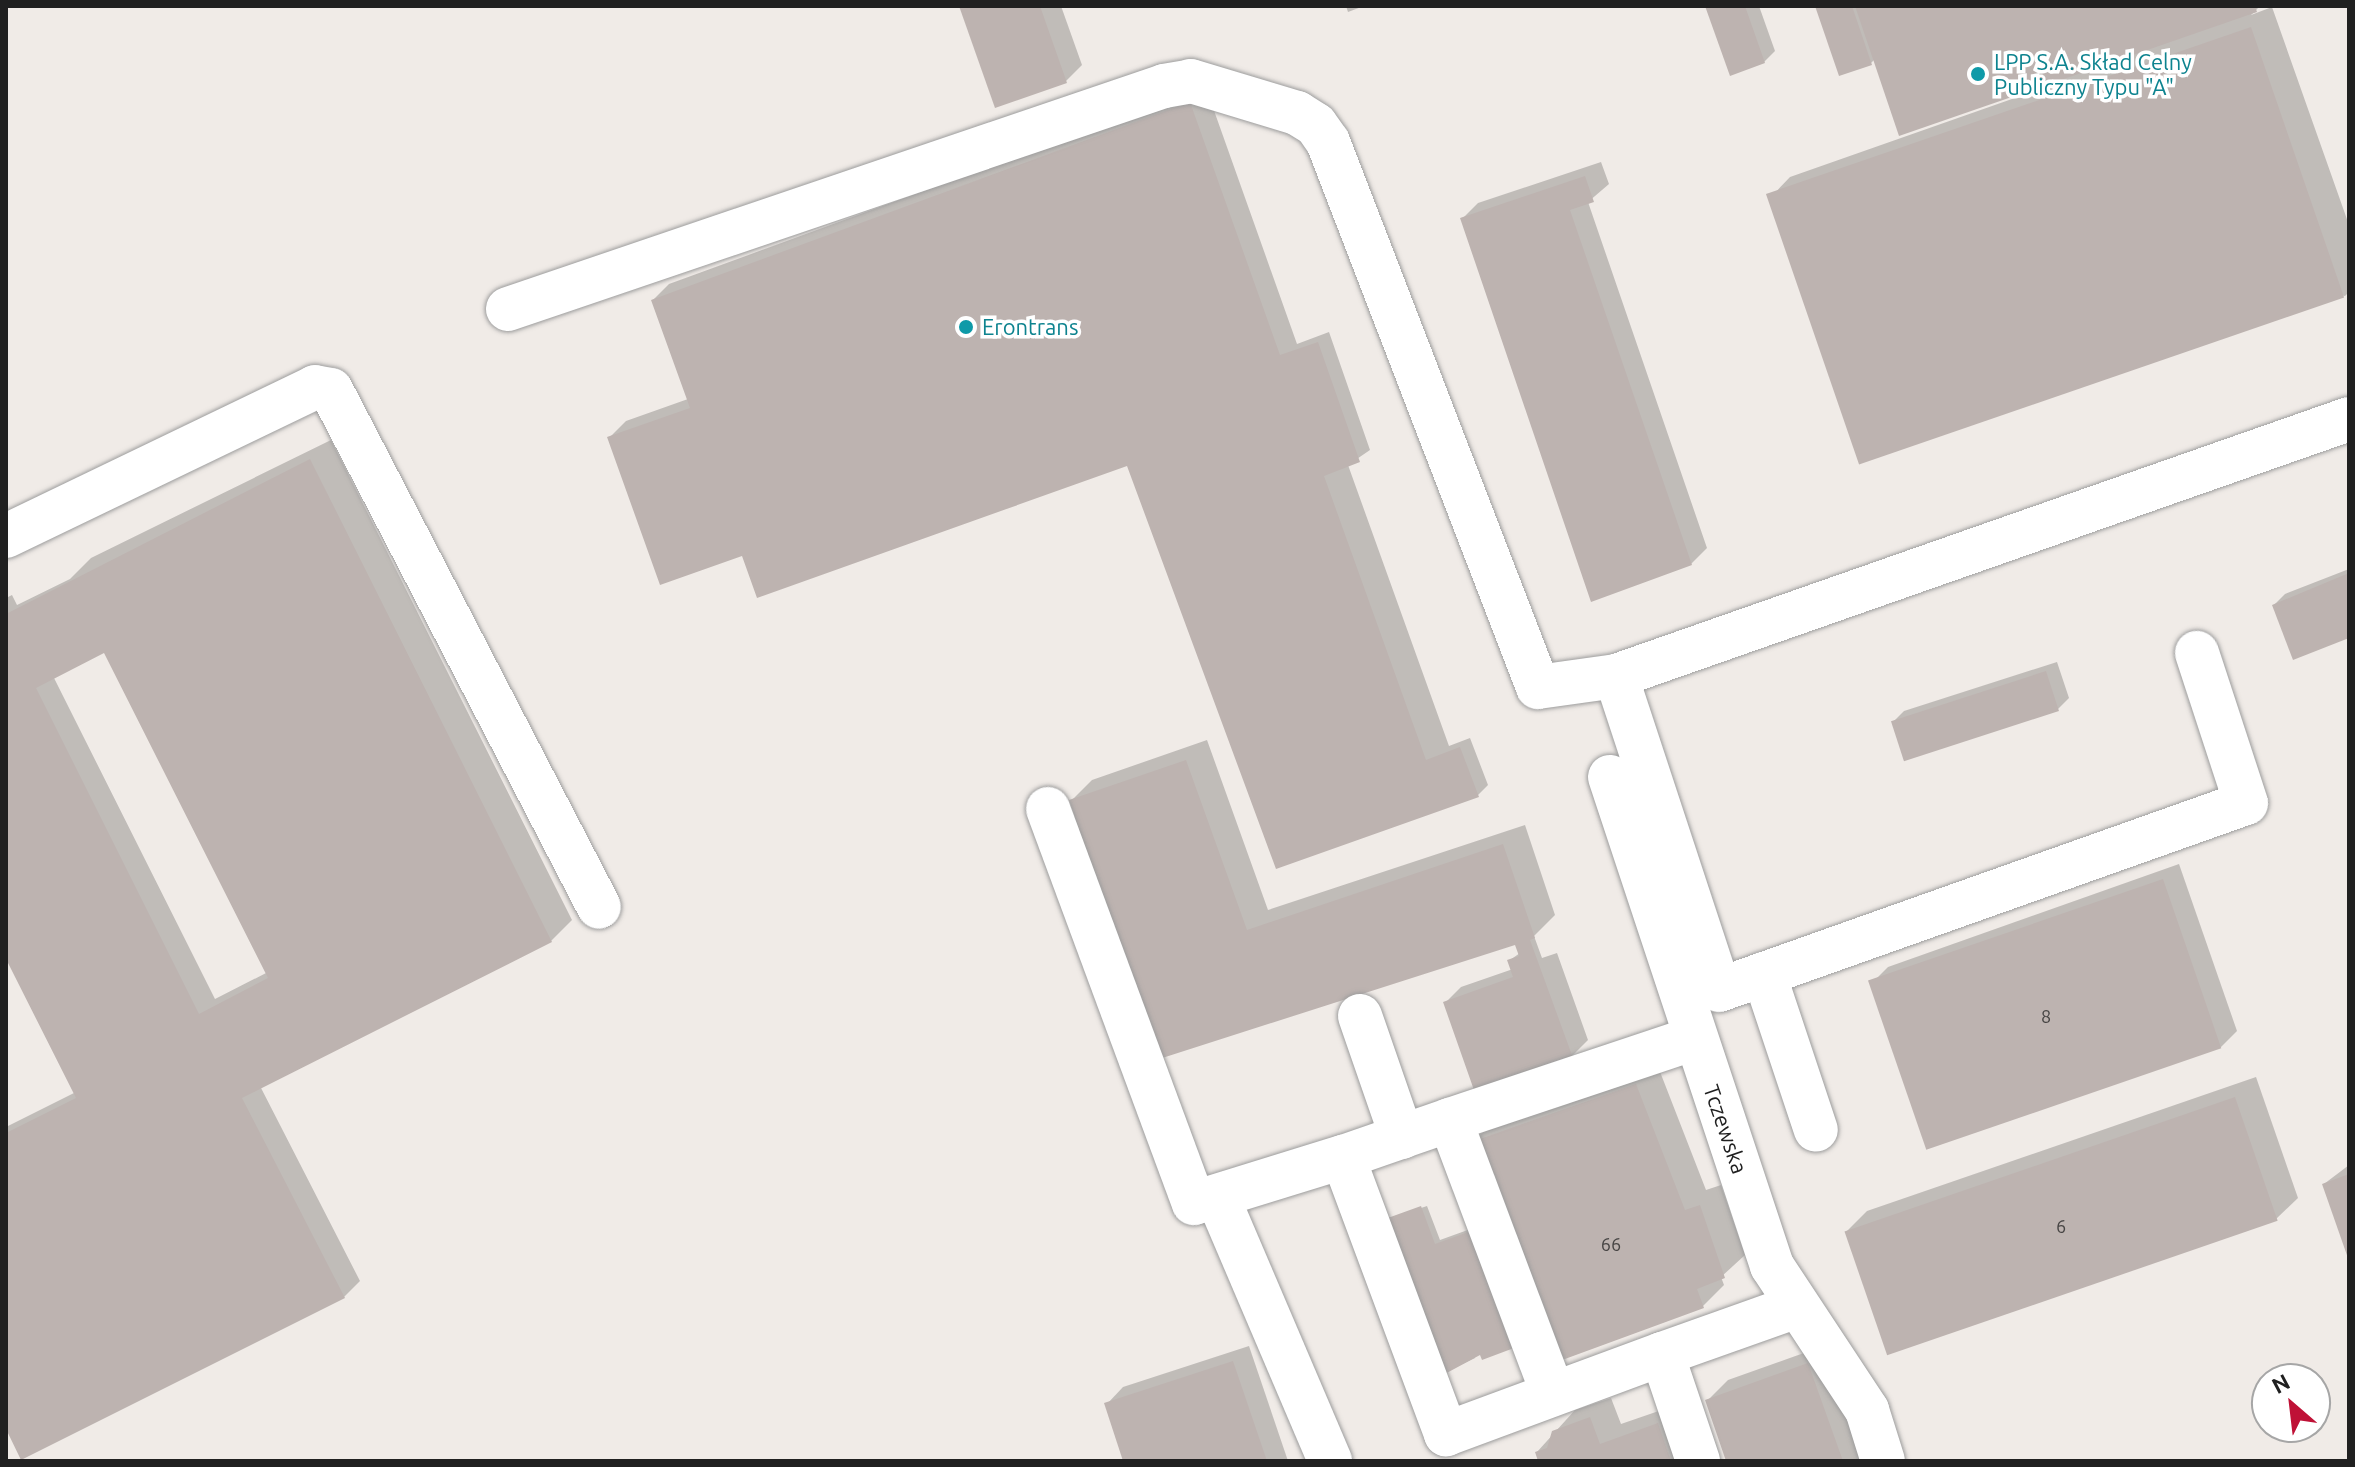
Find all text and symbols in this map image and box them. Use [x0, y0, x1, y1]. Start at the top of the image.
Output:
place label: LPP S.A. Skład Celny Publiczny Typu "A" [1994, 48, 2192, 100]
marker: LPP S.A. Skład Celny Publiczny Typu "A" [1969, 65, 1987, 83]
place label: Erontrans [982, 314, 1078, 340]
marker: Erontrans [957, 318, 975, 336]
house number: 8 [2041, 1005, 2051, 1027]
street label: Tczewska [1698, 1081, 1754, 1177]
house number: 6 [2056, 1215, 2066, 1237]
house number: 66 [1601, 1233, 1621, 1255]
north arrow [2251, 1363, 2331, 1443]
text: N [2267, 1368, 2294, 1398]

